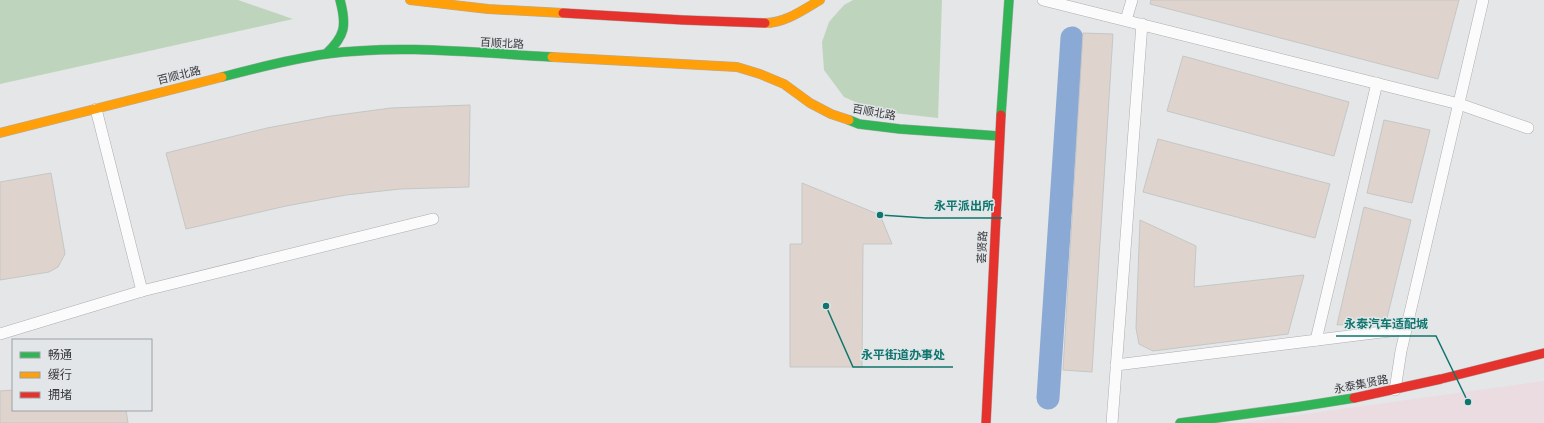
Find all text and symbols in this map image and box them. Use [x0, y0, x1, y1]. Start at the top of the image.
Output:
street label: 百顺北路 [480, 35, 524, 52]
street label: 百顺北路 [156, 63, 202, 88]
street label: 百顺北路 [851, 101, 897, 124]
callout: 永平派出所 [926, 194, 1002, 218]
text: 永平派出所 [934, 198, 994, 215]
street label: 荟贤路 [974, 230, 991, 264]
callout: 永泰汽车适配城 [1336, 312, 1436, 336]
text: 永泰汽车适配城 [1344, 316, 1428, 333]
legend [12, 339, 152, 411]
callout: 永平街道办事处 [853, 343, 953, 367]
text: 畅通 [48, 347, 72, 364]
text: 永平街道办事处 [861, 347, 945, 364]
text: 缓行 [48, 367, 72, 384]
street label: 永泰集贤路 [1333, 372, 1390, 397]
text: 拥堵 [48, 387, 72, 404]

